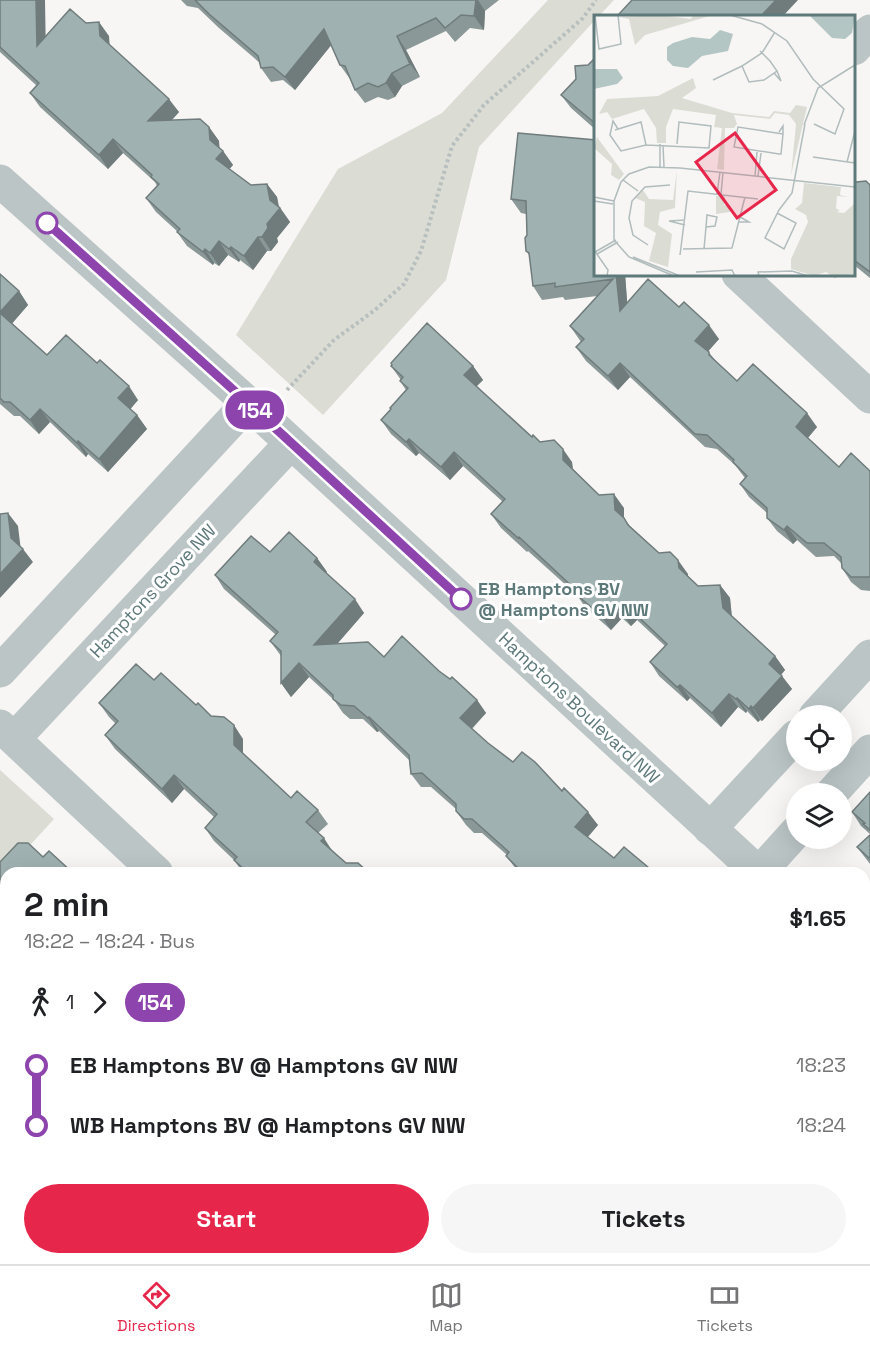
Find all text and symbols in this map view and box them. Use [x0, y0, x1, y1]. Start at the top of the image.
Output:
inset map [594, 15, 855, 276]
unlabelled marker [36, 212, 58, 234]
line badge: 154 [220, 390, 290, 430]
text: 154 [237, 397, 273, 424]
street label: Hamptons Grove NW [85, 519, 221, 662]
place label: EB Hamptons BV @ Hamptons GV NW [478, 577, 649, 621]
marker: EB Hamptons BV @ Hamptons GV NW [450, 588, 472, 610]
street label: Hamptons Boulevard NW [494, 627, 665, 789]
map controls [786, 705, 852, 849]
button: locate [786, 705, 852, 771]
button: layers [786, 783, 852, 849]
text: 2 min [24, 884, 109, 926]
text: $1.65 [790, 904, 846, 932]
text: 18:22 – 18:24 · Bus [24, 928, 195, 954]
icon: walk [24, 986, 57, 1019]
icon: forward [83, 986, 116, 1019]
text: 1 [66, 989, 74, 1015]
text: 154 [137, 989, 173, 1016]
text: EB Hamptons BV @ Hamptons GV NW [70, 1051, 458, 1079]
text: 18:23 [796, 1052, 846, 1078]
text: WB Hamptons BV @ Hamptons GV NW [70, 1111, 466, 1139]
text: 18:24 [796, 1112, 846, 1138]
button: Start [24, 1184, 429, 1253]
button: Tickets [441, 1184, 846, 1253]
tab: Directions [117, 1279, 195, 1336]
tab: Map [430, 1279, 463, 1336]
tab: Tickets [697, 1279, 753, 1336]

